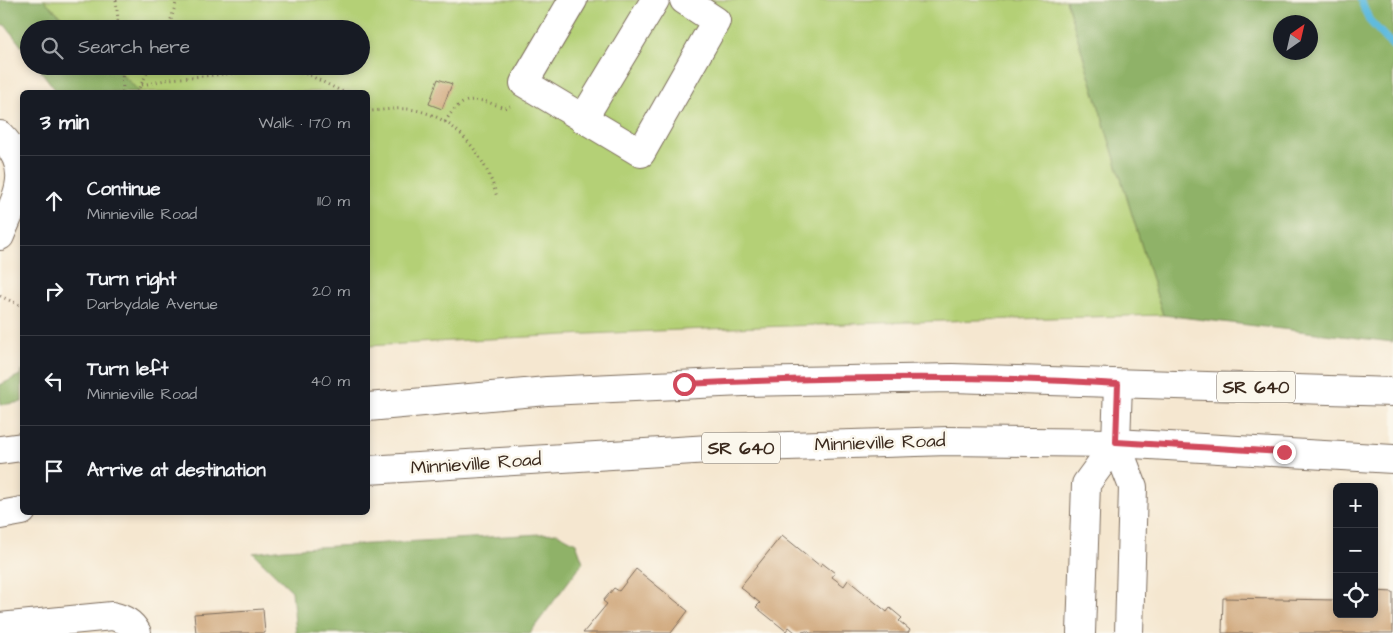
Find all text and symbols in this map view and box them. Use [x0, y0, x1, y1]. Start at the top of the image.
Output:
north arrow [1273, 15, 1318, 60]
search box [20, 20, 370, 75]
icon: search [38, 34, 66, 62]
text: Search here [78, 34, 190, 61]
text: 3 min [40, 108, 89, 137]
text: Walk · 170 m [259, 112, 350, 134]
text: Continue [87, 176, 161, 203]
icon: ahead [40, 187, 68, 215]
text: 110 m [317, 190, 350, 212]
text: Minnieville Road [87, 203, 197, 225]
text: Turn right [87, 266, 176, 293]
icon: right [40, 277, 68, 305]
text: 20 m [312, 280, 350, 302]
text: Darbydale Avenue [87, 293, 218, 315]
text: Turn left [87, 356, 168, 383]
icon: left [40, 367, 68, 395]
text: 40 m [310, 370, 350, 392]
road number: SR 640 [1217, 372, 1295, 402]
route start [673, 373, 696, 396]
text: Minnieville Road [87, 383, 197, 405]
street label: Minnieville Road [814, 427, 946, 459]
road number: SR 640 [702, 432, 780, 463]
route end [1273, 441, 1296, 464]
street label: Minnieville Road [410, 446, 543, 482]
icon: arrive [40, 457, 68, 485]
text: Arrive at destination [87, 457, 266, 484]
map controls [1333, 483, 1378, 618]
button: + [1333, 483, 1378, 528]
button: − [1333, 528, 1378, 573]
button: locate [1333, 573, 1378, 618]

